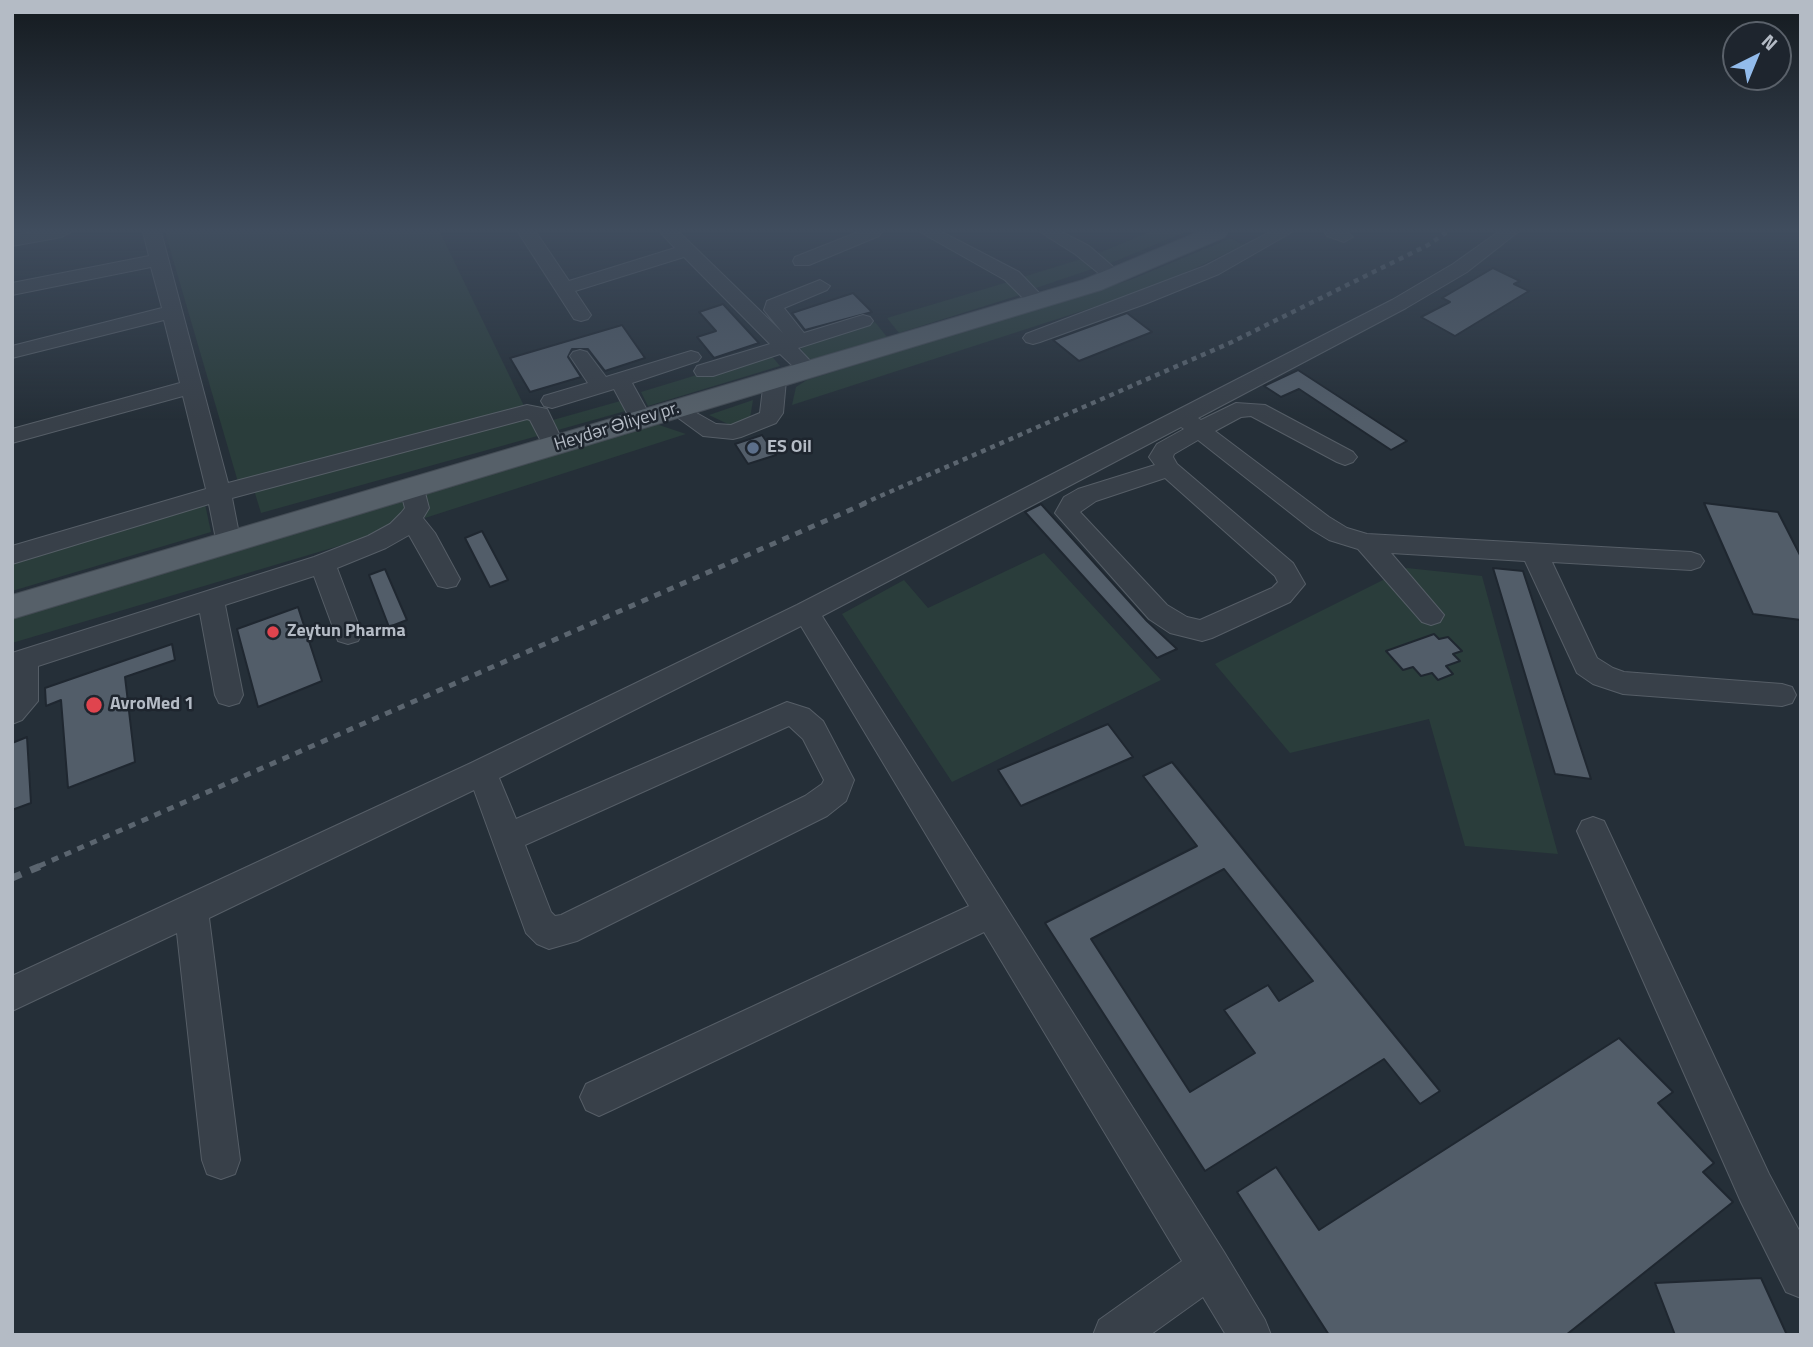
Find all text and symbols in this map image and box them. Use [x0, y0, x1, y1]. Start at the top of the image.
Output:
north arrow [1722, 21, 1792, 91]
text: N [1756, 27, 1785, 57]
street label: Heydər Əliyev pr. [552, 398, 682, 456]
place label: ES Oil [767, 437, 812, 459]
marker: ES Oil [745, 440, 761, 456]
place label: Zeytun Pharma [287, 621, 406, 643]
marker: Zeytun Pharma [265, 624, 281, 640]
place label: AvroMed 1 [110, 694, 194, 716]
marker: AvroMed 1 [84, 695, 104, 715]

